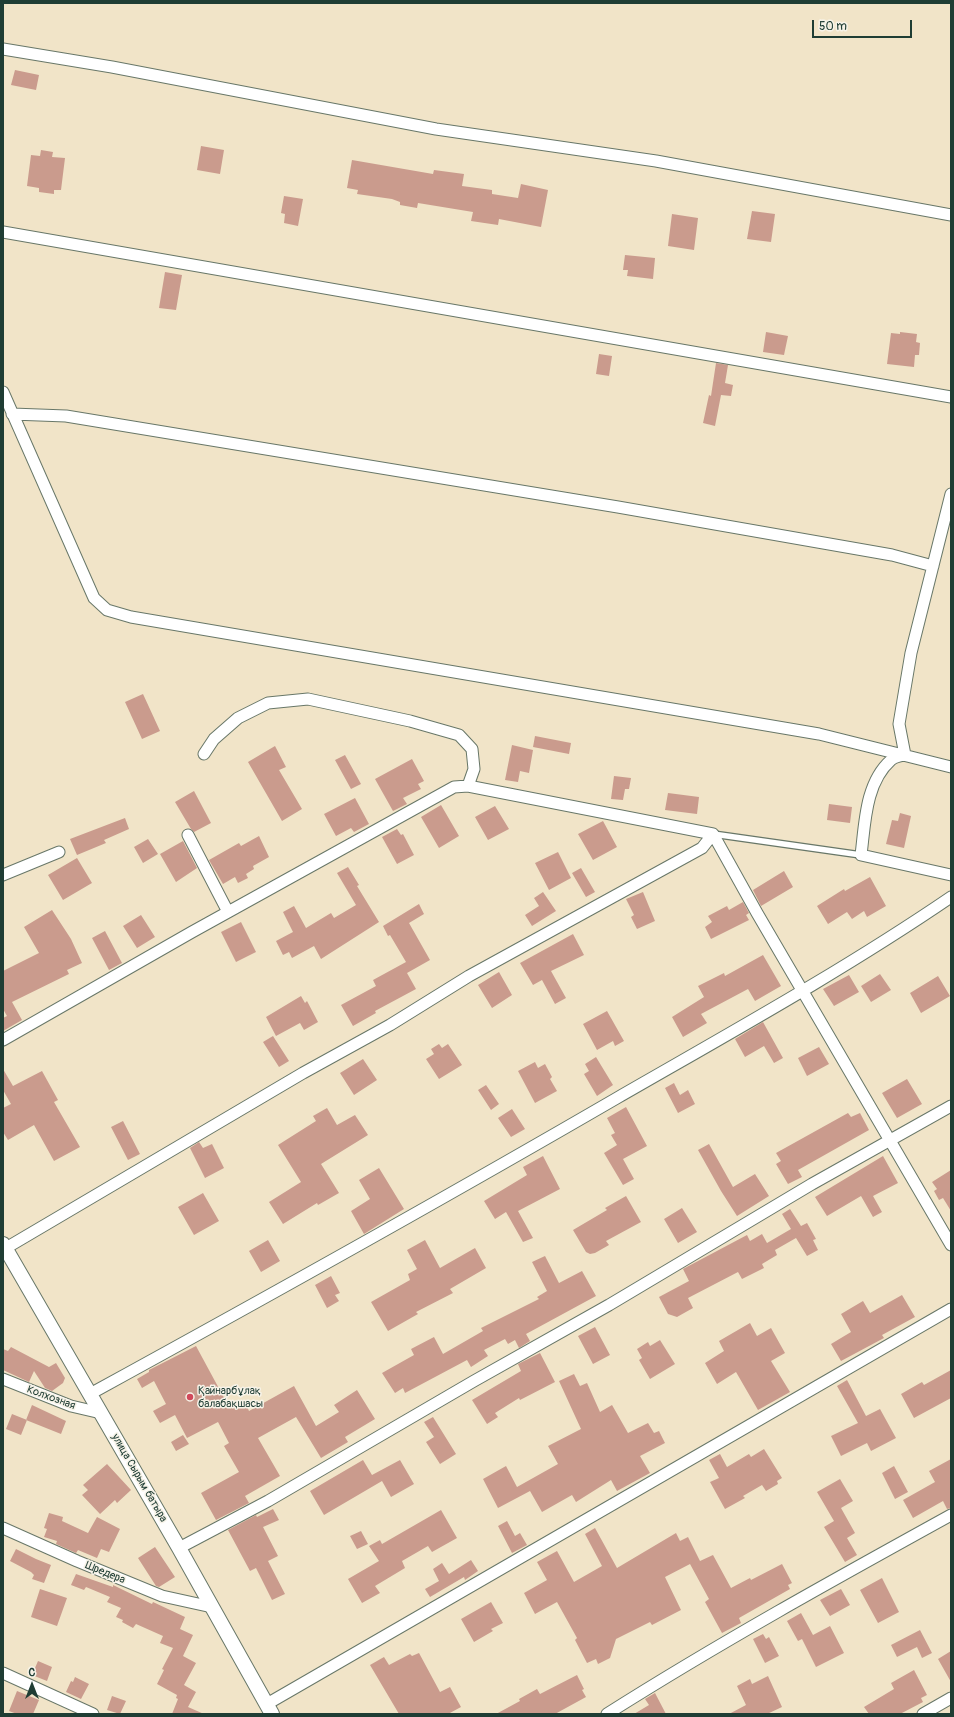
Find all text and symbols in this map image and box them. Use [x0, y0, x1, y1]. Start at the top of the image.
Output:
scale bar [814, 12, 914, 38]
text: 50 m [819, 19, 847, 34]
street label: Колхозная [25, 1383, 77, 1413]
place label: Қайнарбұлақ балабақшасы [198, 1384, 263, 1410]
marker: Қайнарбұлақ балабақшасы [185, 1392, 195, 1402]
street label: улица Сырым батыра [108, 1431, 170, 1525]
street label: Шредера [83, 1559, 127, 1587]
north arrow [12, 1665, 52, 1705]
text: С [29, 1666, 35, 1679]

